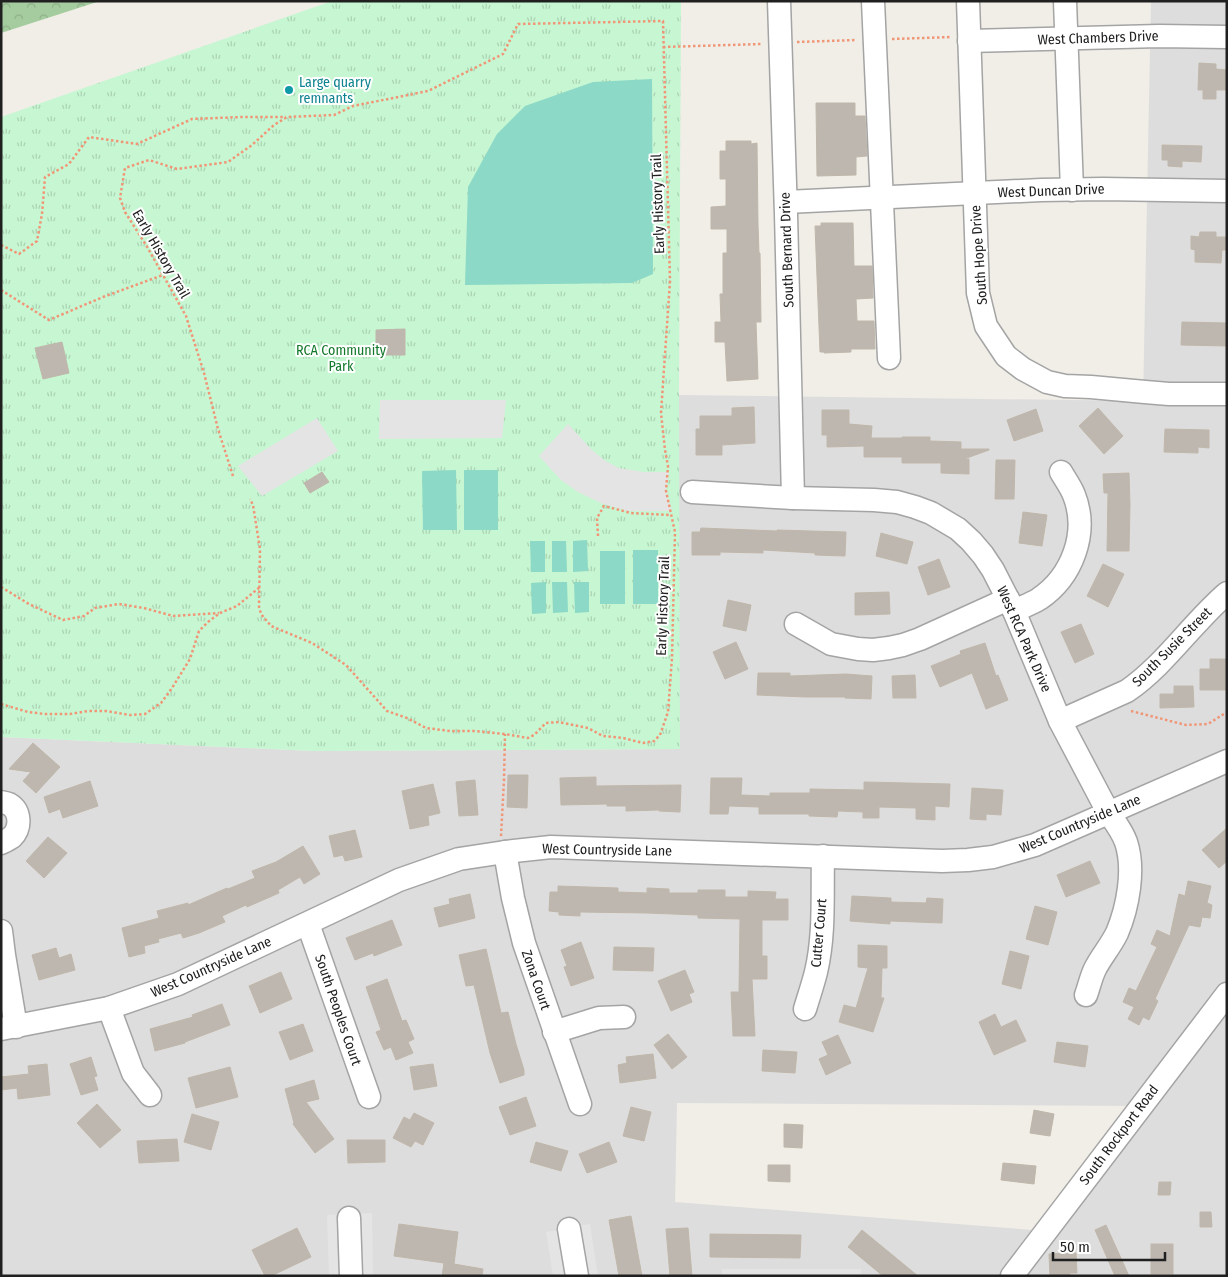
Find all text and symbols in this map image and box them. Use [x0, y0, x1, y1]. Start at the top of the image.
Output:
street label: West Chambers Drive [1037, 27, 1159, 49]
place label: Large quarry remnants [299, 74, 372, 107]
marker: Large quarry remnants [283, 84, 295, 96]
street label: Early History Trail [648, 153, 668, 254]
street label: West Duncan Drive [997, 181, 1105, 201]
street label: South Bernard Drive [776, 192, 798, 308]
street label: South Hope Drive [967, 204, 991, 305]
street label: Early History Trail [129, 206, 194, 302]
park label: RCA Community Park [296, 342, 387, 375]
street label: Early History Trail [653, 555, 673, 656]
street label: West RCA Park Drive [993, 583, 1055, 695]
street label: South Susie Street [1129, 603, 1216, 690]
street label: West Countryside Lane [1017, 791, 1143, 857]
street label: West Countryside Lane [542, 840, 672, 860]
street label: Cutter Court [808, 897, 831, 968]
street label: West Countryside Lane [148, 933, 274, 1001]
street label: Zona Court [518, 948, 554, 1013]
street label: South Peoples Court [311, 952, 365, 1068]
street label: South Rockport Road [1076, 1082, 1162, 1188]
scale bar [1053, 1230, 1166, 1262]
text: 50 m [1060, 1238, 1090, 1256]

